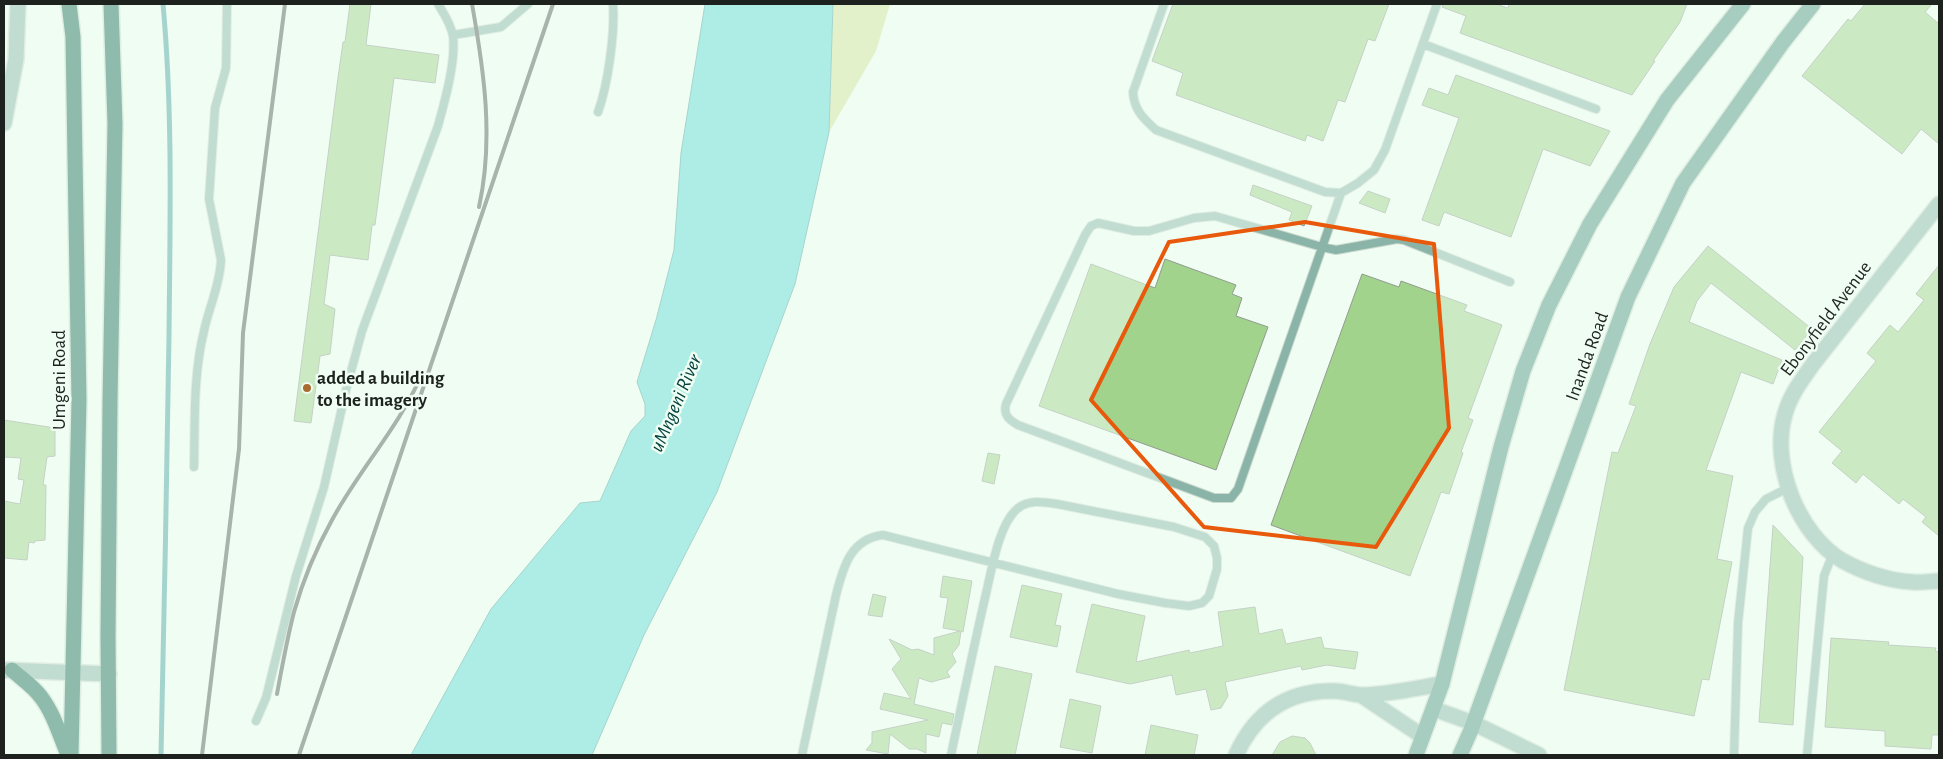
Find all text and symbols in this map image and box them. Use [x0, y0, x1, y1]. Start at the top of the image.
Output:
street label: Ebonyfield Avenue [1777, 258, 1875, 380]
street label: Inanda Road [1563, 310, 1612, 403]
street label: Umgeni Road [50, 330, 69, 430]
water label: uMngeni River [647, 351, 706, 455]
place label: added a building to the imagery [317, 369, 445, 410]
marker: added a building to the imagery [301, 382, 313, 394]

